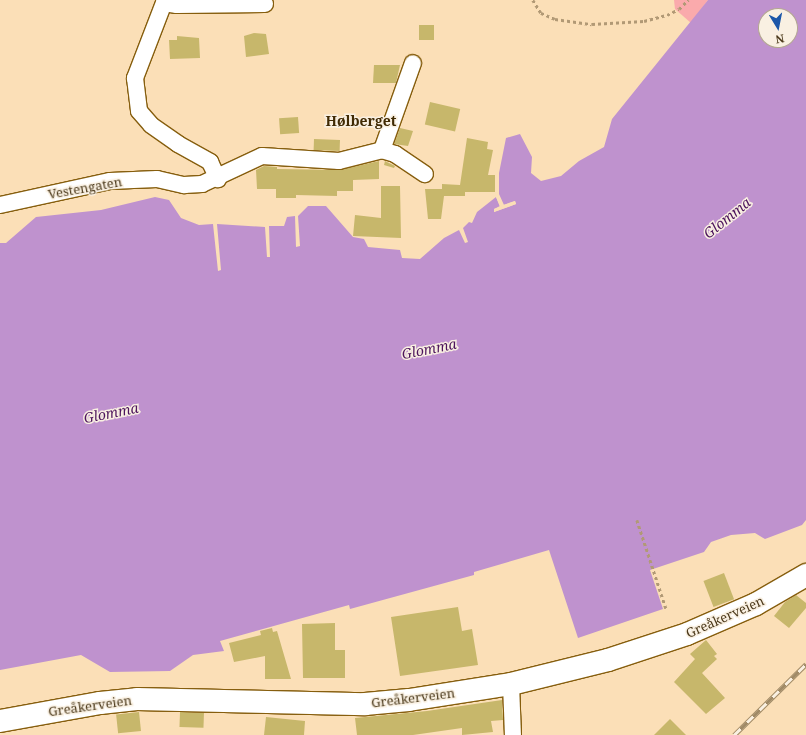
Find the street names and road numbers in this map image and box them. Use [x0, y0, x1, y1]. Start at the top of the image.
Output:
street label: Vestengaten [47, 174, 123, 202]
street label: Greåkerveien [683, 593, 767, 641]
street label: Greåkerveien [370, 685, 456, 711]
street label: Greåkerveien [47, 692, 133, 720]

